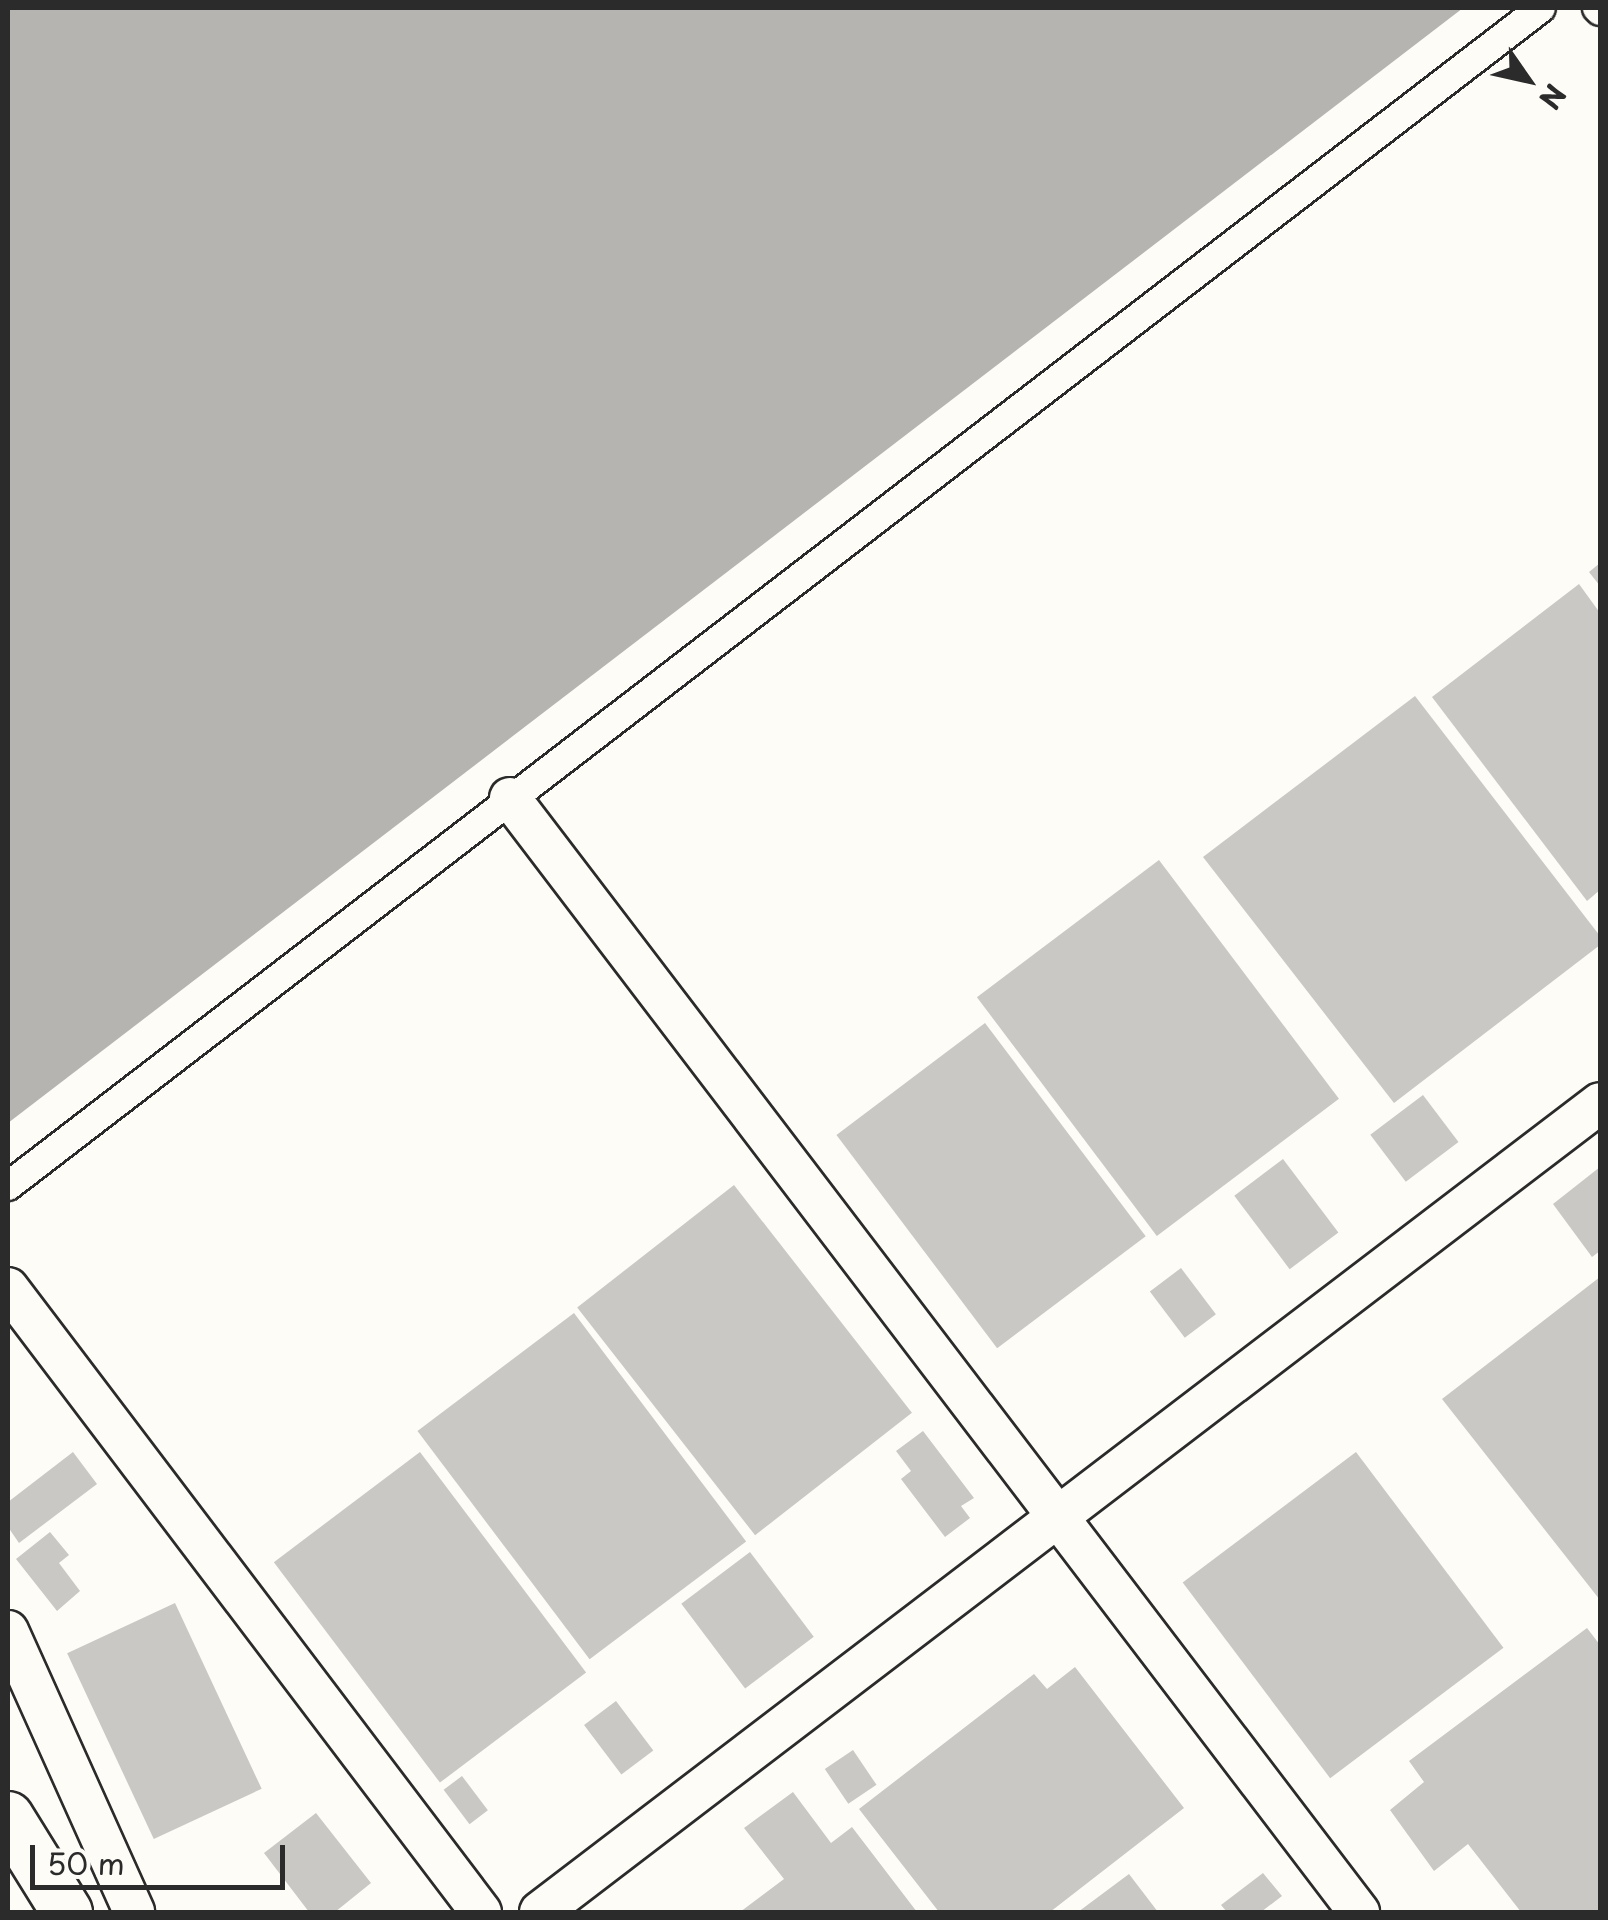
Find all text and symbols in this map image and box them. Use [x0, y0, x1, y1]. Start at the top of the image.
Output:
north arrow [1478, 30, 1578, 130]
text: N [1529, 76, 1577, 118]
scale bar [35, 1825, 290, 1887]
text: 50 m [47, 1840, 125, 1885]

